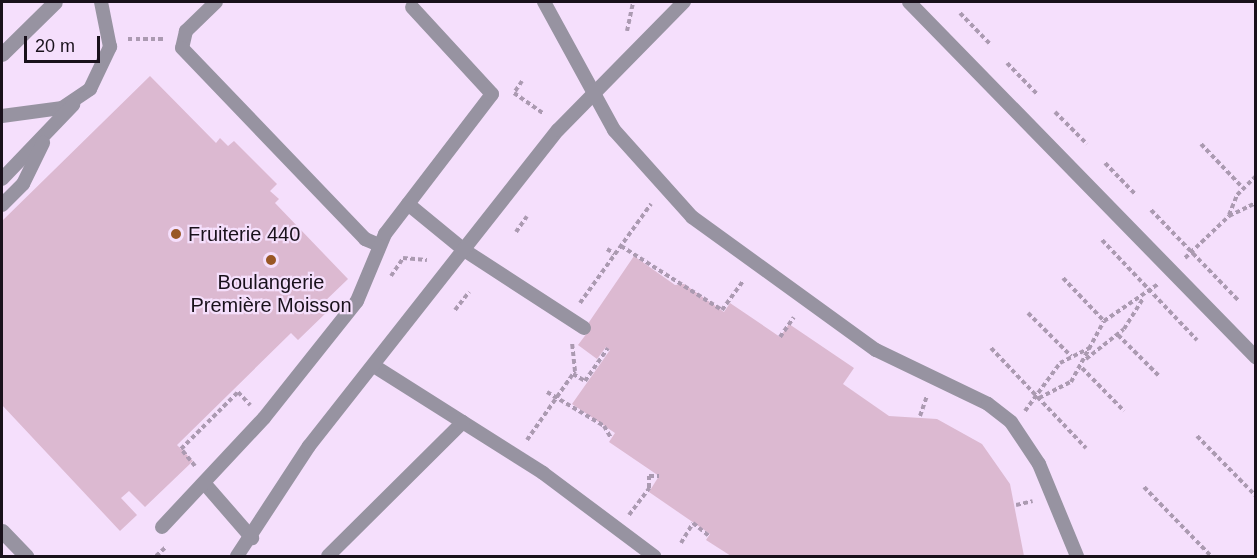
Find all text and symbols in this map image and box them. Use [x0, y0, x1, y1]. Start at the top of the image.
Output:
scale bar [27, 24, 104, 62]
text: 20 m [35, 36, 75, 56]
place label: Fruiterie 440 [188, 222, 300, 246]
marker: Fruiterie 440 [169, 227, 183, 241]
marker: Boulangerie Première Moisson [264, 253, 278, 267]
place label: Boulangerie Première Moisson [190, 270, 352, 317]

